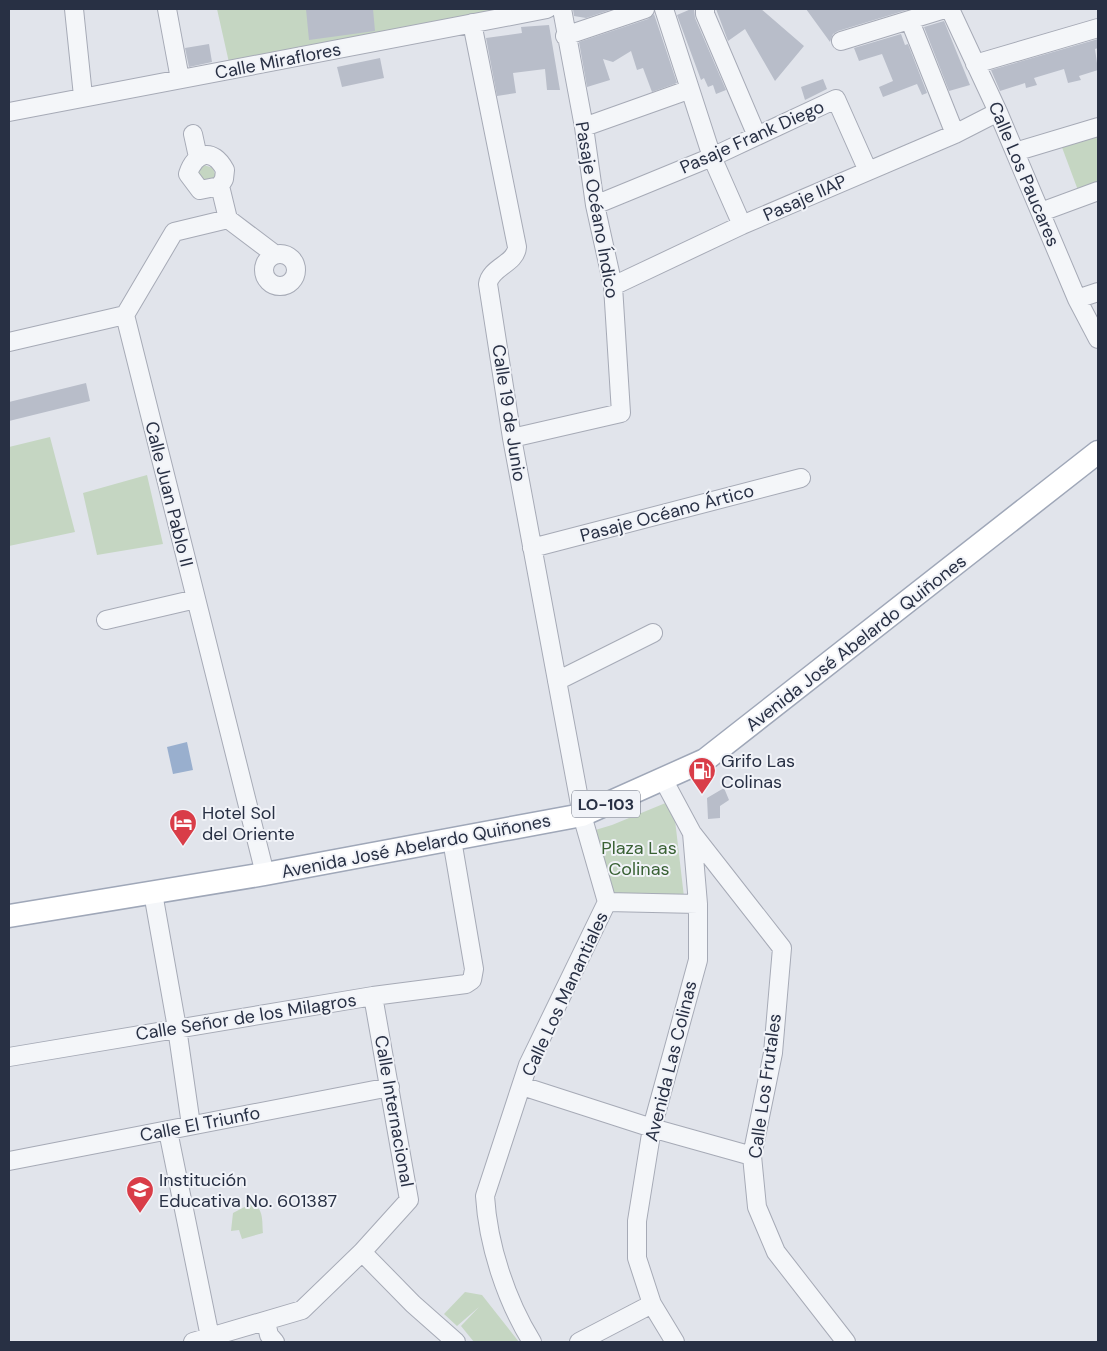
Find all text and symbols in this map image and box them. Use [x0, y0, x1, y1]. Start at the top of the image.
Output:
street label: Calle Miraflores [213, 37, 343, 85]
street label: Pasaje Frank Diego [676, 94, 828, 180]
street label: Calle Los Paucares [983, 98, 1065, 250]
street label: Pasaje Océano Índico [570, 120, 624, 300]
street label: Pasaje IIAP [760, 169, 850, 227]
street label: Calle 19 de Junio [486, 343, 532, 483]
street label: Calle Juan Pablo II [139, 419, 199, 569]
street label: Pasaje Océano Ártico [577, 478, 757, 548]
street label: Avenida José Abelardo Quiñones [741, 549, 971, 737]
place label: Grifo Las Colinas [721, 749, 795, 794]
fuel station icon: Grifo Las Colinas [687, 756, 717, 795]
road number: LO-103 [572, 791, 640, 818]
place label: Hotel Sol del Oriente [202, 801, 295, 846]
hotel icon: Hotel Sol del Oriente [168, 808, 198, 847]
street label: Avenida José Abelardo Quiñones [279, 808, 553, 884]
park label: Plaza Las Colinas [601, 836, 677, 881]
street label: Calle Los Manantiales [516, 908, 614, 1080]
street label: Avenida Las Colinas [639, 978, 703, 1144]
street label: Calle Señor de los Milagros [134, 988, 358, 1046]
street label: Calle Los Frutales [743, 1012, 787, 1160]
street label: Calle Internacional [369, 1033, 419, 1189]
street label: Calle El Triunfo [138, 1101, 262, 1147]
place label: Institución Educativa No. 601387 [159, 1168, 337, 1213]
school or university icon: Institución Educativa No. 601387 [125, 1175, 155, 1214]

